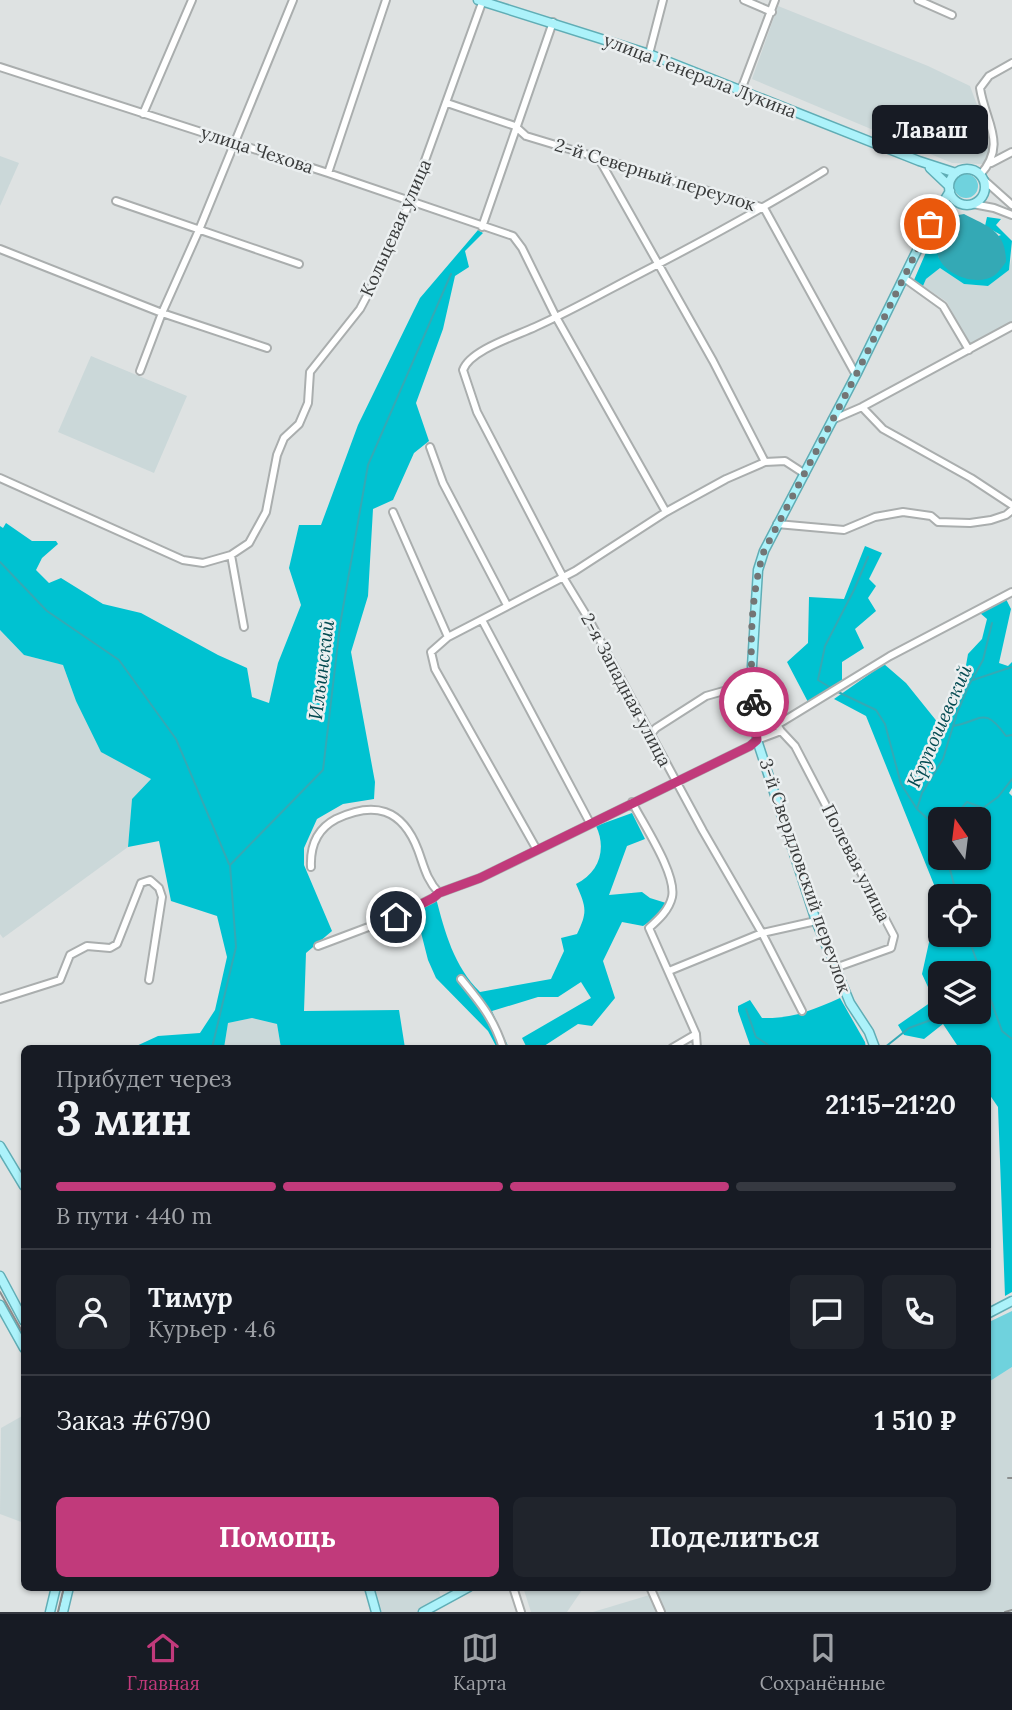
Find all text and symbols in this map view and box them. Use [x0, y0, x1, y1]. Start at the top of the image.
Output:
street label: улица Генерала Лукина [600, 28, 800, 123]
callout: Лаваш [872, 105, 988, 154]
text: Лаваш [892, 115, 968, 144]
street label: улица Чехова [198, 120, 316, 179]
street label: 2-й Северный переулок [552, 133, 759, 216]
street label: Кольцевая улица [355, 155, 436, 300]
pin [900, 194, 960, 254]
icon: bag [911, 205, 949, 243]
street label: 2-я Западная улица [576, 609, 677, 771]
water label: Ильинский [303, 618, 339, 721]
water label: Крупошевский [901, 660, 977, 791]
courier [719, 667, 789, 737]
icon: bike [735, 683, 773, 721]
street label: 3-й Свердловский переулок [754, 755, 857, 997]
street label: Полевая улица [817, 800, 896, 926]
north arrow [928, 807, 990, 870]
map controls [928, 807, 991, 1024]
button: locate [928, 884, 991, 947]
pin [366, 887, 426, 947]
icon: home [377, 898, 415, 936]
button: layers [928, 961, 991, 1024]
text: Прибудет через [56, 1064, 232, 1093]
text: 21:15–21:20 [825, 1088, 956, 1121]
text: 3 мин [56, 1089, 192, 1148]
text: В пути · 440 m [56, 1201, 212, 1230]
button: person [56, 1275, 130, 1349]
button: chat [790, 1275, 864, 1349]
button: phone [882, 1275, 956, 1349]
text: Тимур [148, 1281, 233, 1314]
text: Курьер · 4.6 [148, 1314, 276, 1343]
text: Заказ #6790 [56, 1404, 211, 1437]
text: 1 510 ₽ [875, 1404, 956, 1437]
button: Помощь [56, 1497, 499, 1577]
button: Поделиться [513, 1497, 956, 1577]
tab: Главная [127, 1629, 200, 1695]
tab: Карта [453, 1629, 506, 1695]
tab: Сохранённые [760, 1629, 885, 1695]

